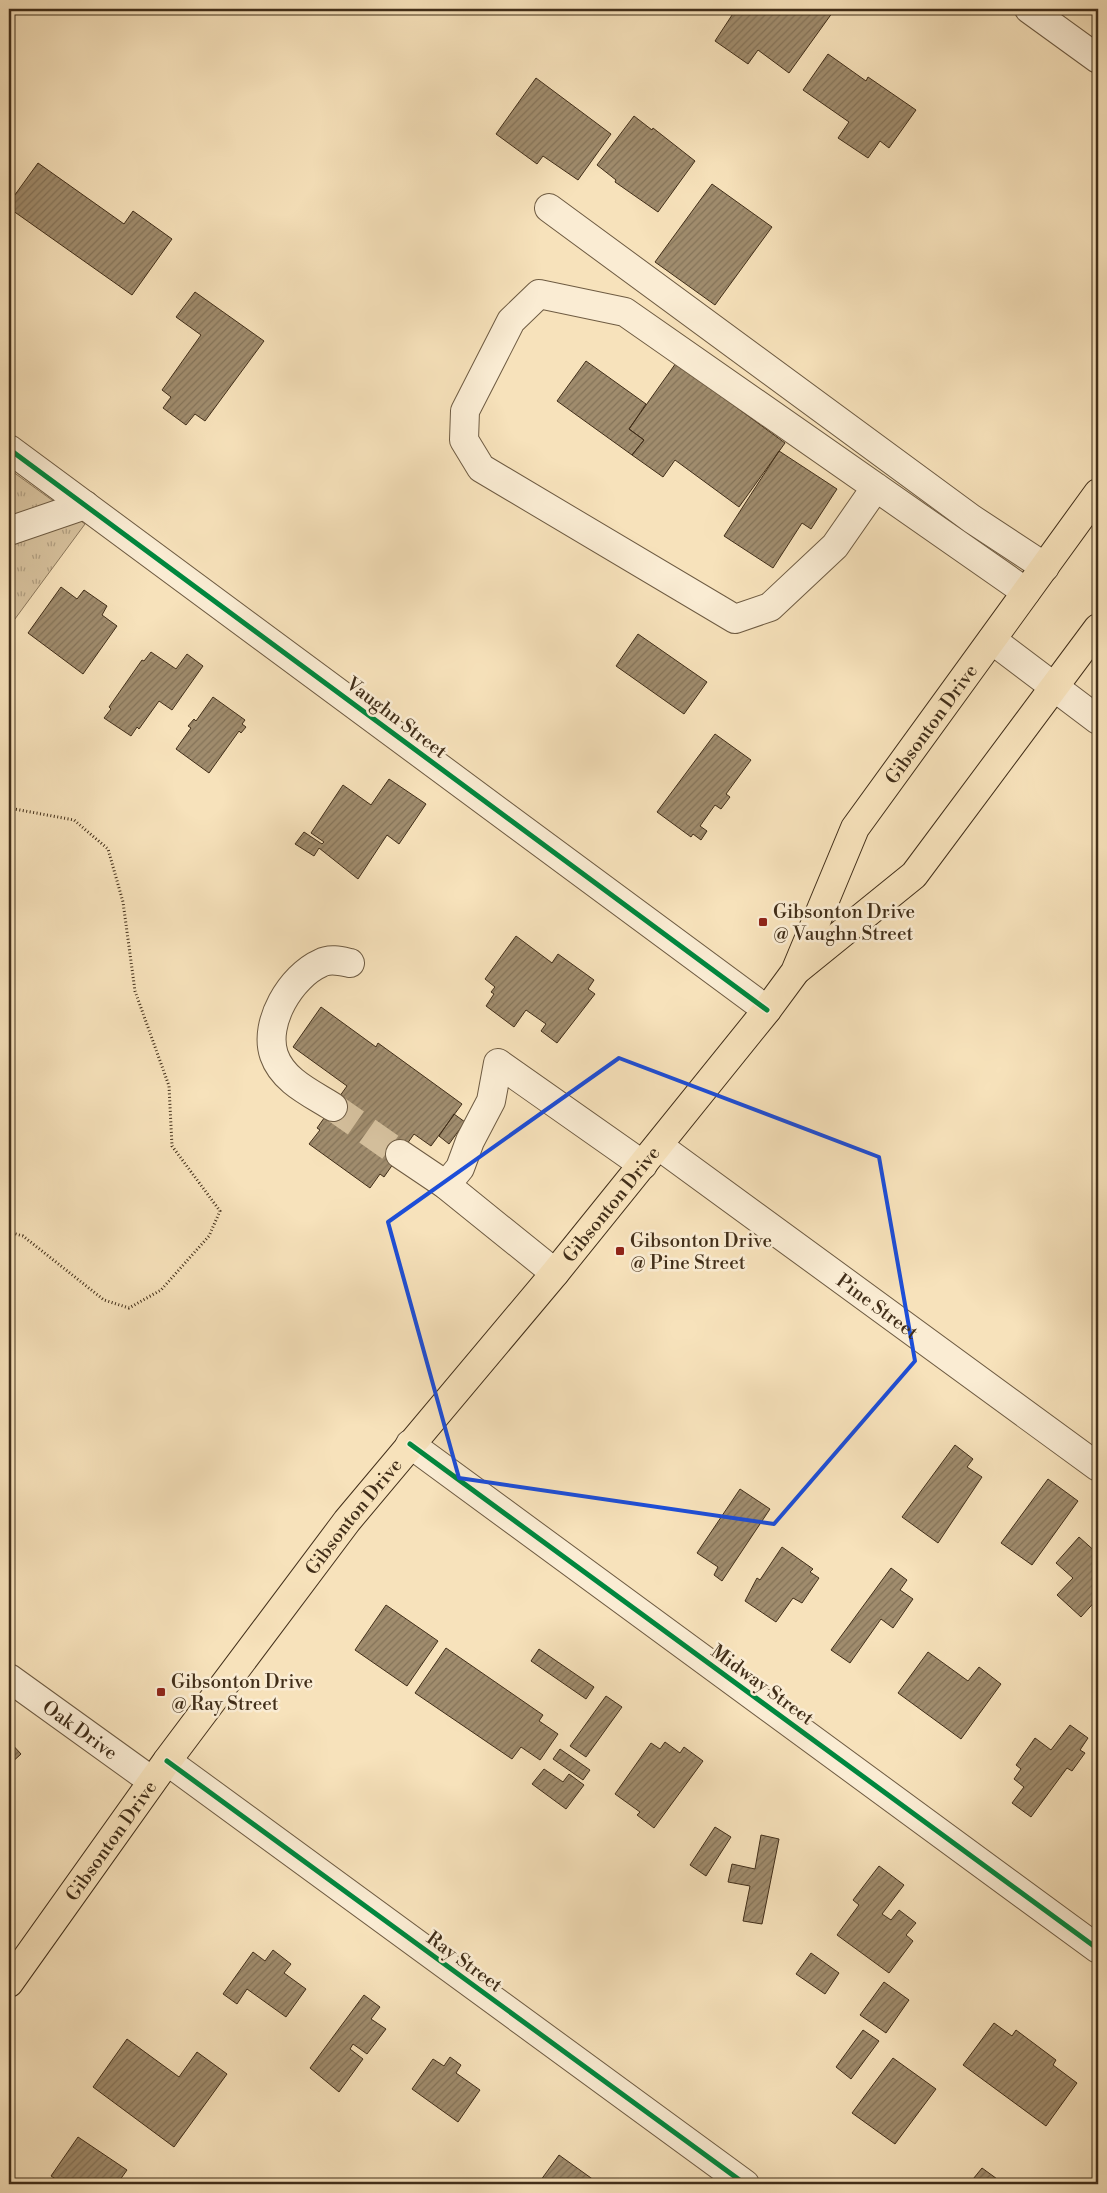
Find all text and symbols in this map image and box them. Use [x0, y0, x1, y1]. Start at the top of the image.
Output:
street label: Gibsonton Drive [880, 660, 983, 789]
street label: Vaughn Street [340, 671, 452, 764]
place label: Gibsonton Drive @ Vaughn Street [773, 900, 915, 946]
marker: Gibsonton Drive @ Vaughn Street [757, 916, 769, 928]
street label: Gibsonton Drive [558, 1142, 666, 1267]
place label: Gibsonton Drive @ Pine Street [630, 1229, 772, 1275]
marker: Gibsonton Drive @ Pine Street [614, 1245, 626, 1257]
street label: Pine Street [831, 1269, 923, 1345]
street label: Gibsonton Drive [300, 1454, 408, 1580]
street label: Midway Street [706, 1639, 819, 1730]
place label: Gibsonton Drive @ Ray Street [171, 1670, 313, 1716]
marker: Gibsonton Drive @ Ray Street [155, 1686, 167, 1698]
street label: Oak Drive [38, 1695, 122, 1765]
street label: Gibsonton Drive [60, 1776, 162, 1906]
street label: Ray Street [422, 1926, 507, 1997]

